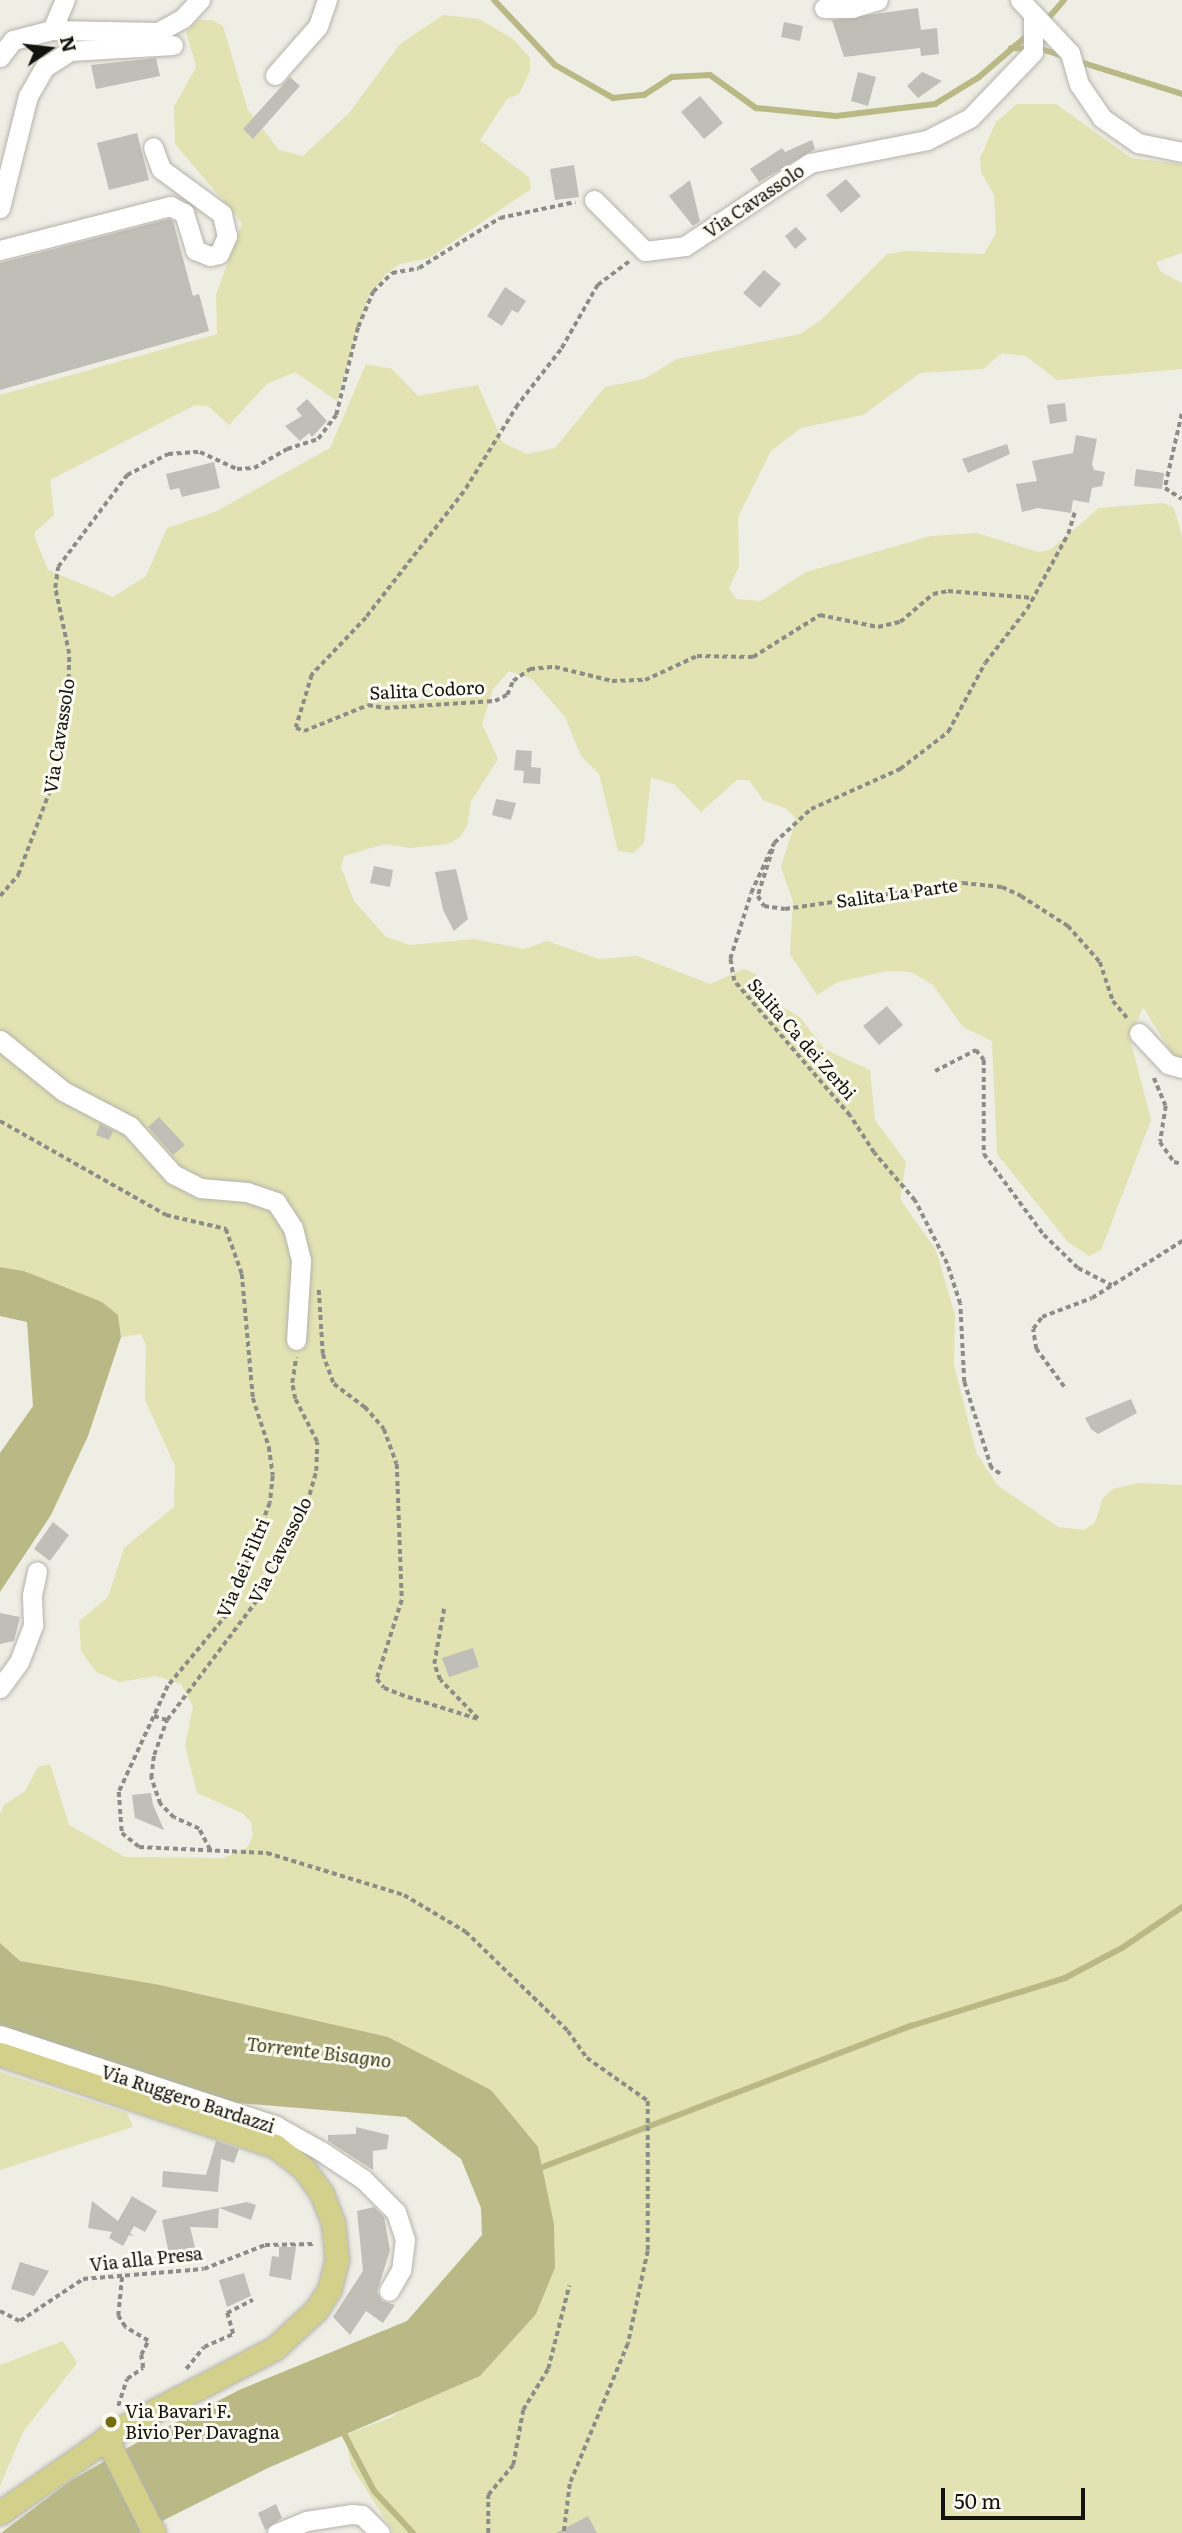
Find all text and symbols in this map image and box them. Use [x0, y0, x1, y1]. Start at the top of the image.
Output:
north arrow [14, 14, 84, 84]
text: N [54, 33, 85, 55]
street label: Via Cavassolo [700, 159, 808, 243]
street label: Salita Codoro [369, 676, 485, 704]
street label: Via Cavassolo [39, 677, 79, 795]
street label: Salita La Parte [835, 874, 959, 912]
street label: Salita Ca dei Zerbi [743, 974, 861, 1104]
street label: Via Cavassolo [244, 1493, 316, 1607]
street label: Via dei Filtri [212, 1515, 274, 1621]
water label: Torrente Bisagno [245, 2032, 393, 2072]
street label: Via Ruggero Bardazzi [98, 2061, 278, 2137]
street label: Via alla Presa [88, 2242, 204, 2276]
place label: Via Bavari F. Bivio Per Davagna [125, 2401, 280, 2444]
marker: Via Bavari F. Bivio Per Davagna [103, 2414, 119, 2430]
scale bar [944, 2474, 1088, 2518]
text: 50 m [954, 2484, 1001, 2515]

